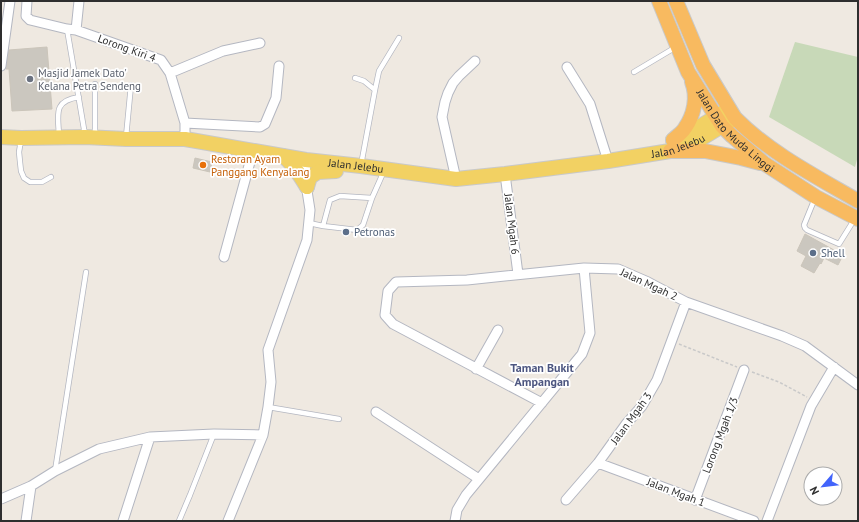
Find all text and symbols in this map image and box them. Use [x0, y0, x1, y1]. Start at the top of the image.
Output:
street label: Lorong Kiri 4 [96, 31, 158, 65]
place label: Masjid Jamek Dato' Kelana Petra Sendeng [38, 66, 141, 93]
marker: Masjid Jamek Dato' Kelana Petra Sendeng [25, 74, 35, 84]
street label: Jalan Dato Muda Linggi [693, 86, 777, 175]
street label: Jalan Jelebu [649, 131, 708, 161]
place label: Restoran Ayam Panggang Kenyalang [211, 152, 309, 179]
street label: Jalan Jelebu [326, 155, 384, 176]
marker: Restoran Ayam Panggang Kenyalang [198, 160, 208, 170]
street label: Jalan Mgah 6 [501, 192, 523, 255]
place label: Petronas [354, 225, 395, 239]
marker: Petronas [341, 227, 351, 237]
place label: Shell [821, 246, 846, 260]
marker: Shell [808, 248, 818, 258]
street label: Jalan Mgah 2 [617, 264, 680, 303]
district label: Taman Bukit Ampangan [510, 360, 575, 389]
street label: Jalan Mgah 3 [607, 389, 655, 448]
street label: Lorong Mgah 1/3 [699, 395, 741, 475]
north arrow [803, 466, 843, 506]
street label: Jalan Mgah 1 [644, 474, 707, 510]
text: N [806, 484, 822, 497]

